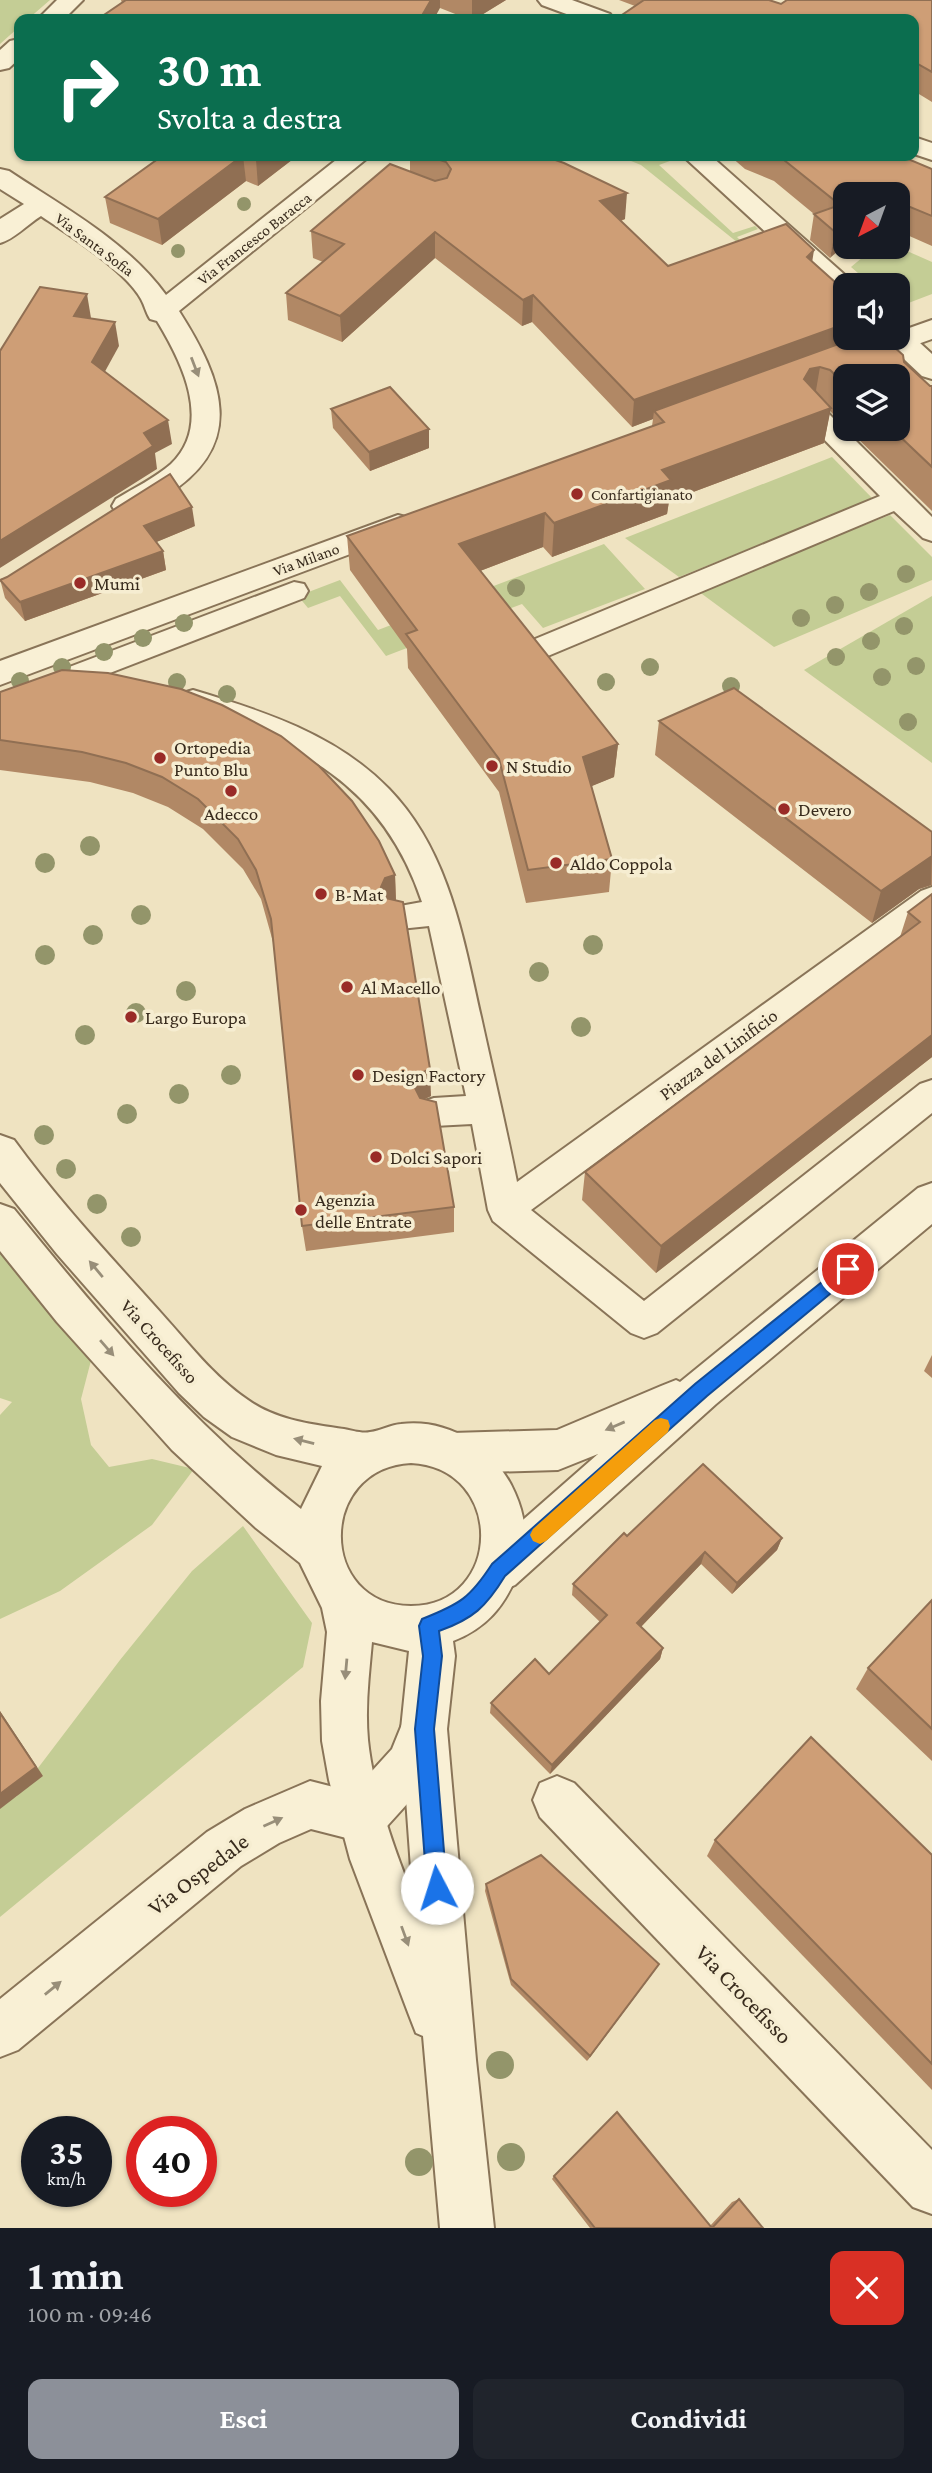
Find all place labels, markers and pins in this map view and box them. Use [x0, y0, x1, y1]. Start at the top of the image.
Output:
marker: Confartigianato [569, 486, 585, 502]
place label: Confartigianato [591, 486, 693, 504]
place label: Mumi [94, 573, 140, 594]
marker: Mumi [72, 575, 88, 591]
place label: Ortopedia Punto Blu [174, 737, 251, 780]
marker: Ortopedia Punto Blu [152, 750, 168, 766]
place label: N Studio [506, 756, 572, 777]
marker: N Studio [484, 758, 500, 774]
marker: Adecco [223, 783, 239, 799]
place label: Devero [798, 799, 852, 820]
marker: Devero [776, 801, 792, 817]
place label: Adecco [204, 803, 258, 824]
place label: Aldo Coppola [570, 853, 673, 874]
marker: Aldo Coppola [548, 855, 564, 871]
place label: B-Mat [335, 884, 384, 905]
marker: B-Mat [313, 886, 329, 902]
place label: Al Macello [361, 977, 440, 998]
marker: Al Macello [339, 979, 355, 995]
place label: Largo Europa [145, 1007, 247, 1028]
marker: Largo Europa [123, 1009, 139, 1025]
place label: Design Factory [372, 1065, 485, 1086]
marker: Design Factory [350, 1067, 366, 1083]
place label: Dolci Sapori [390, 1147, 482, 1168]
marker: Dolci Sapori [368, 1149, 384, 1165]
place label: Agenzia delle Entrate [315, 1189, 412, 1232]
marker: Agenzia delle Entrate [293, 1202, 309, 1218]
pin [818, 1239, 878, 1299]

